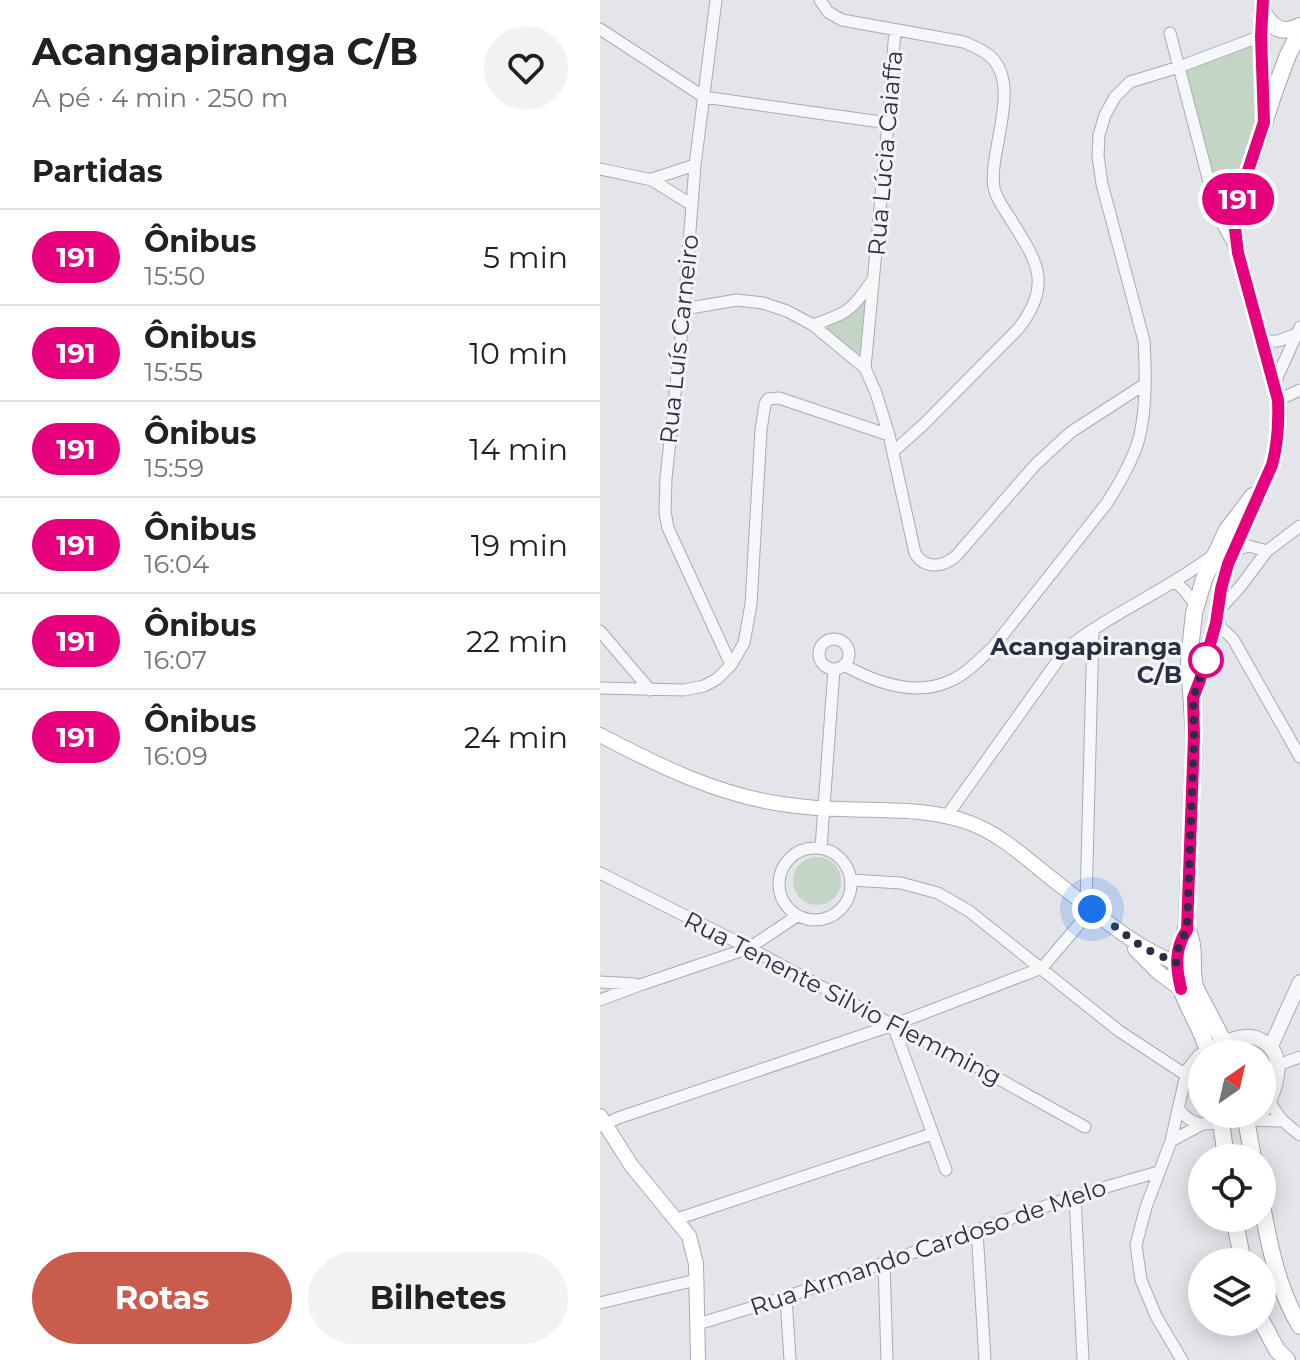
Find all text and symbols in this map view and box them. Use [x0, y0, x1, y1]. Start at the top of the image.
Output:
button: heart [484, 26, 568, 110]
text: Acangapiranga C/B [32, 28, 418, 75]
street label: Rua Lúcia Caiaffa [862, 49, 908, 257]
text: A pé · 4 min · 250 m [32, 82, 288, 114]
text: Partidas [32, 153, 163, 190]
line badge: 191 [1192, 173, 1284, 225]
text: 191 [1218, 182, 1258, 216]
text: Ônibus [144, 223, 256, 260]
street label: Rua Luís Carneiro [654, 233, 704, 445]
text: 5 min [483, 239, 568, 276]
text: 191 [56, 240, 96, 274]
text: 15:50 [144, 260, 206, 292]
text: Ônibus [144, 319, 256, 356]
text: 10 min [469, 335, 568, 372]
text: 191 [56, 336, 96, 370]
text: 15:55 [144, 356, 203, 388]
text: Ônibus [144, 415, 256, 452]
text: 14 min [469, 431, 568, 468]
text: 191 [56, 432, 96, 466]
text: 15:59 [144, 452, 204, 484]
text: Ônibus [144, 511, 256, 548]
text: 19 min [471, 527, 568, 564]
text: 191 [56, 528, 96, 562]
text: 16:04 [144, 548, 209, 580]
text: Ônibus [144, 607, 256, 644]
text: 22 min [466, 623, 568, 660]
text: 191 [56, 624, 96, 658]
place label: Acangapiranga C/B [989, 632, 1182, 689]
marker: Acangapiranga C/B [1189, 643, 1223, 677]
text: 16:07 [144, 644, 207, 676]
text: Ônibus [144, 703, 256, 740]
text: 24 min [464, 719, 568, 756]
text: 191 [56, 720, 96, 754]
text: 16:09 [144, 740, 208, 772]
your location [1072, 889, 1112, 929]
street label: Rua Tenente Silvio Flemming [679, 905, 1007, 1091]
north arrow [1188, 1040, 1276, 1128]
map controls [1188, 1040, 1276, 1336]
button: locate [1188, 1144, 1276, 1232]
street label: Rua Armando Cardoso de Melo [746, 1172, 1110, 1322]
button: layers [1188, 1248, 1276, 1336]
button: Rotas [32, 1252, 292, 1344]
button: Bilhetes [308, 1252, 568, 1344]

